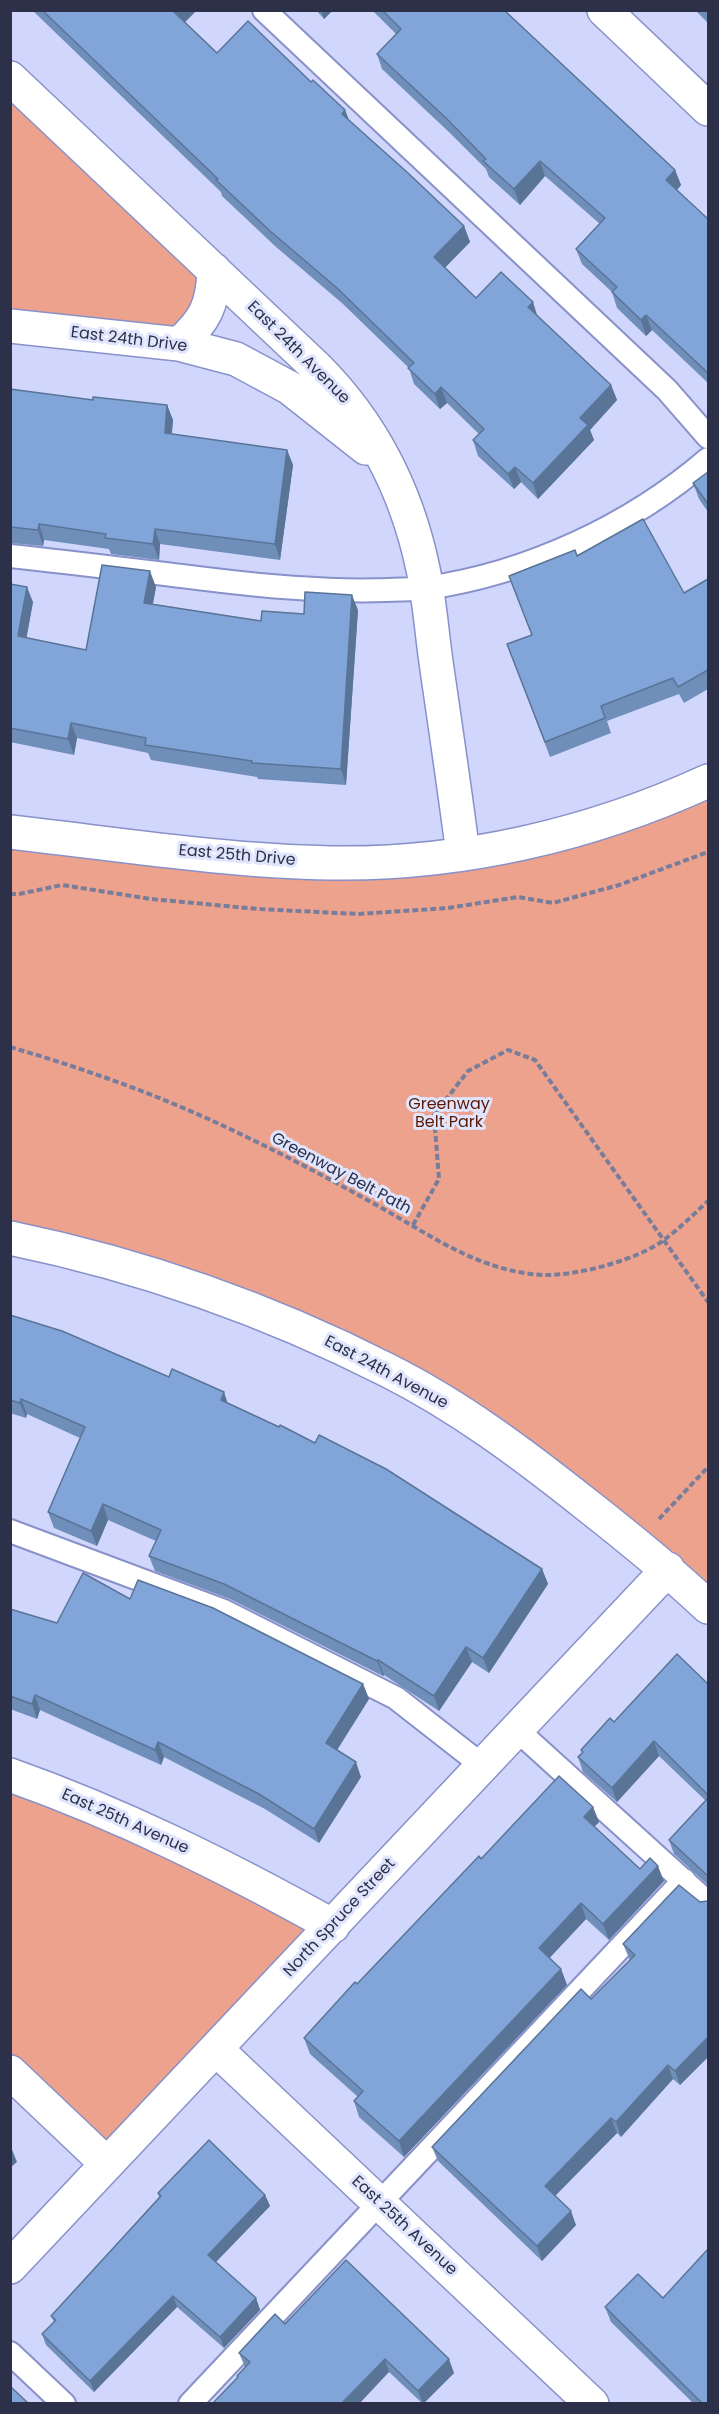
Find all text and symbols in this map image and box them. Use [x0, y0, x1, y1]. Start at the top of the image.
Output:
street label: East 24th Avenue [243, 298, 353, 408]
street label: East 24th Drive [70, 323, 188, 357]
street label: East 25th Drive [178, 841, 296, 871]
park label: Greenway Belt Park [408, 1095, 490, 1133]
street label: Greenway Belt Path [268, 1129, 414, 1219]
street label: East 24th Avenue [321, 1332, 451, 1414]
street label: East 25th Avenue [58, 1785, 192, 1859]
street label: North Spruce Street [280, 1855, 400, 1981]
street label: East 25th Avenue [347, 2172, 461, 2280]

